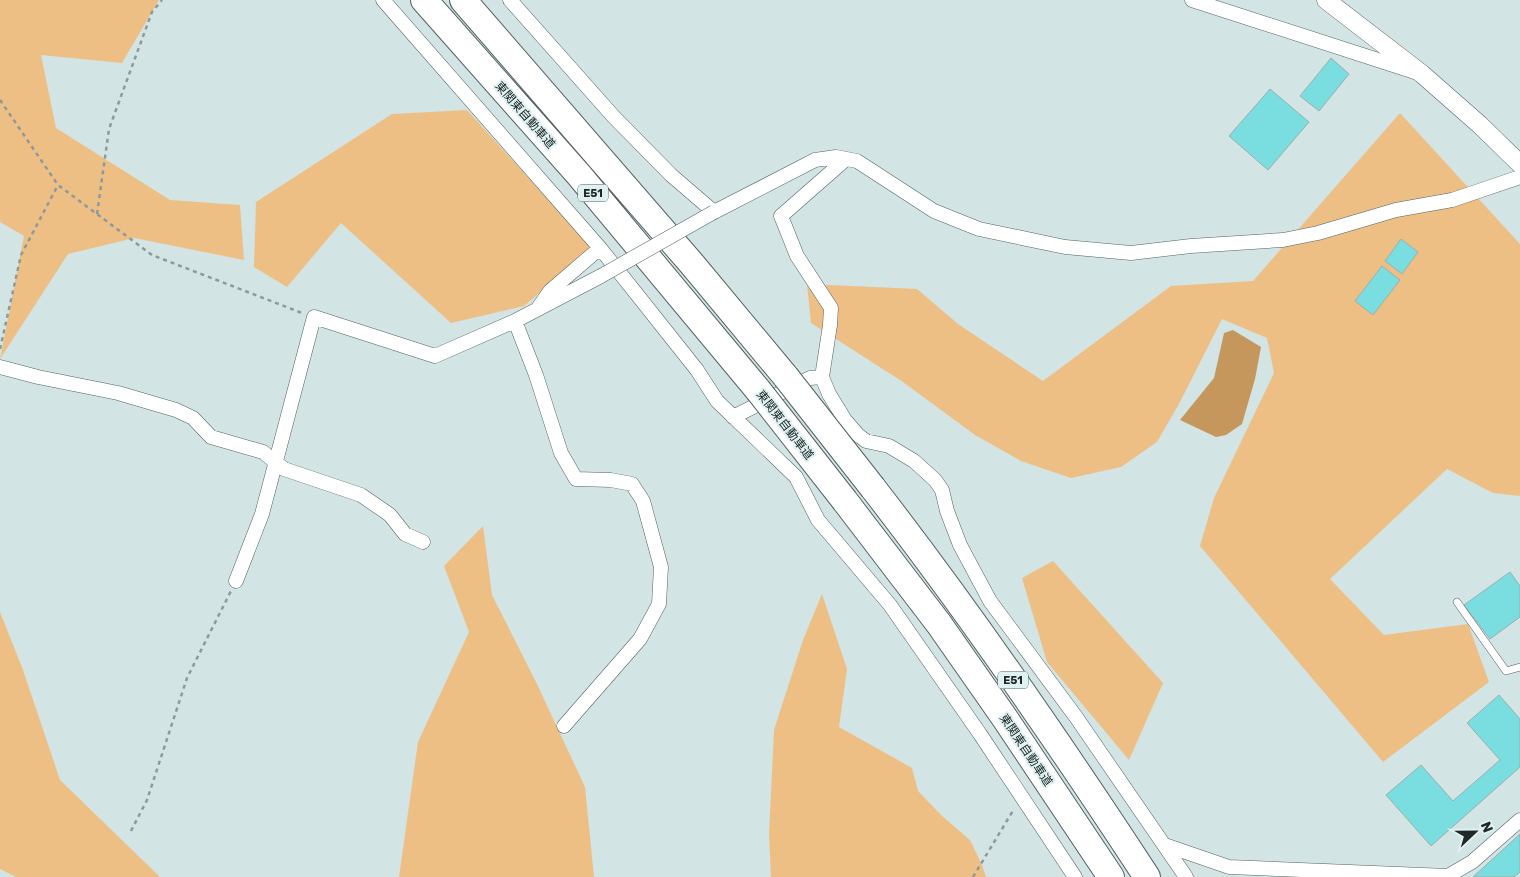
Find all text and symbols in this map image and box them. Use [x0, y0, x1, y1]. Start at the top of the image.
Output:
street label: 東関東自動車道 [492, 79, 558, 151]
road number: E51 [578, 184, 608, 202]
street label: 東関東自動車道 [754, 388, 816, 462]
road number: E51 [998, 672, 1028, 688]
street label: 東関東自動車道 [997, 711, 1055, 789]
north arrow [1450, 807, 1500, 857]
text: N [1477, 819, 1496, 835]

